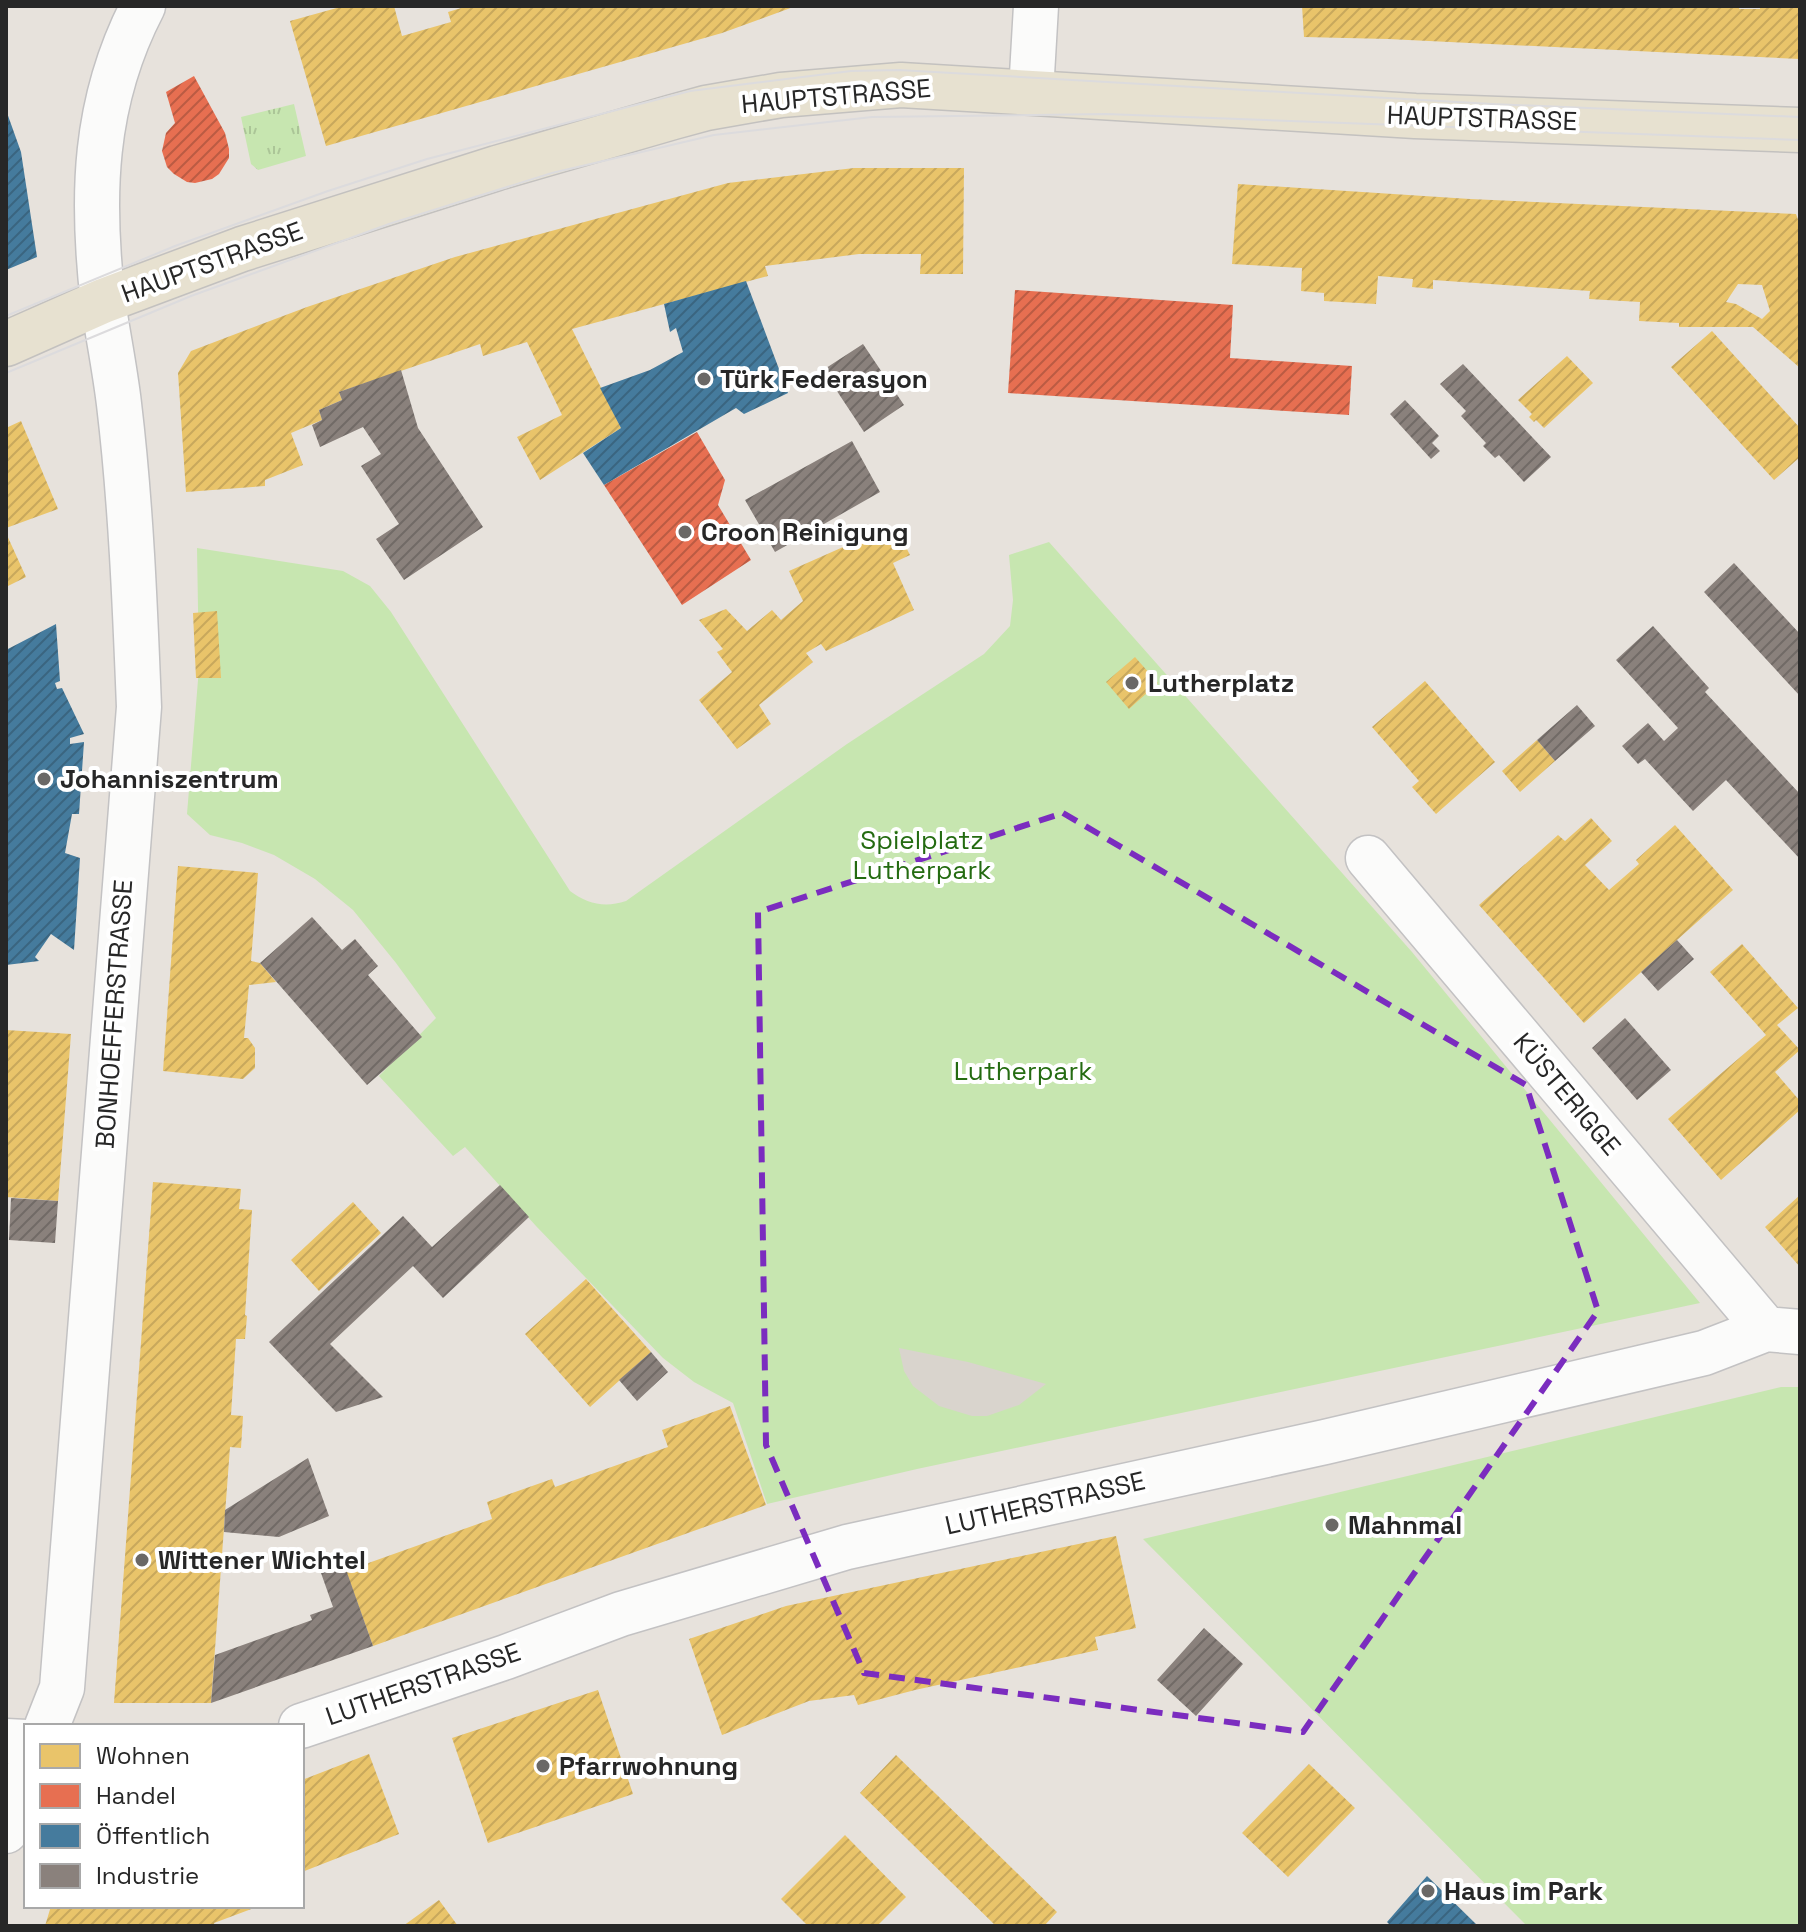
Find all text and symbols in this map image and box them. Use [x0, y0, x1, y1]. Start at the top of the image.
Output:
street label: HAUPTSTRASSE [740, 71, 932, 121]
street label: HAUPTSTRASSE [1386, 98, 1578, 138]
street label: HAUPTSTRASSE [117, 213, 307, 311]
place label: Türk Federasyon [720, 362, 928, 396]
marker: Türk Federasyon [695, 370, 713, 388]
place label: Croon Reinigung [701, 515, 909, 549]
marker: Croon Reinigung [676, 523, 694, 541]
place label: Lutherplatz [1148, 666, 1294, 700]
marker: Lutherplatz [1123, 674, 1141, 692]
place label: Johanniszentrum [60, 762, 279, 796]
marker: Johanniszentrum [35, 770, 53, 788]
park label: Spielplatz Lutherpark [853, 823, 991, 887]
street label: BONHOEFFERSTRASSE [88, 878, 140, 1150]
street label: KÜSTERIGGE [1506, 1026, 1628, 1162]
park label: Lutherpark [954, 1054, 1092, 1088]
street label: LUTHERSTRASSE [942, 1463, 1148, 1543]
place label: Mahnmal [1348, 1508, 1462, 1542]
marker: Mahnmal [1323, 1516, 1341, 1534]
place label: Wittener Wichtel [158, 1543, 366, 1577]
marker: Wittener Wichtel [133, 1551, 151, 1569]
street label: LUTHERSTRASSE [321, 1635, 525, 1733]
legend [24, 1724, 304, 1908]
text: Wohnen [96, 1740, 190, 1771]
place label: Pfarrwohnung [559, 1749, 738, 1783]
marker: Pfarrwohnung [534, 1757, 552, 1775]
text: Handel [96, 1780, 176, 1811]
text: Öffentlich [96, 1820, 210, 1851]
text: Industrie [96, 1860, 199, 1891]
place label: Haus im Park [1444, 1874, 1603, 1908]
marker: Haus im Park [1419, 1882, 1437, 1900]

